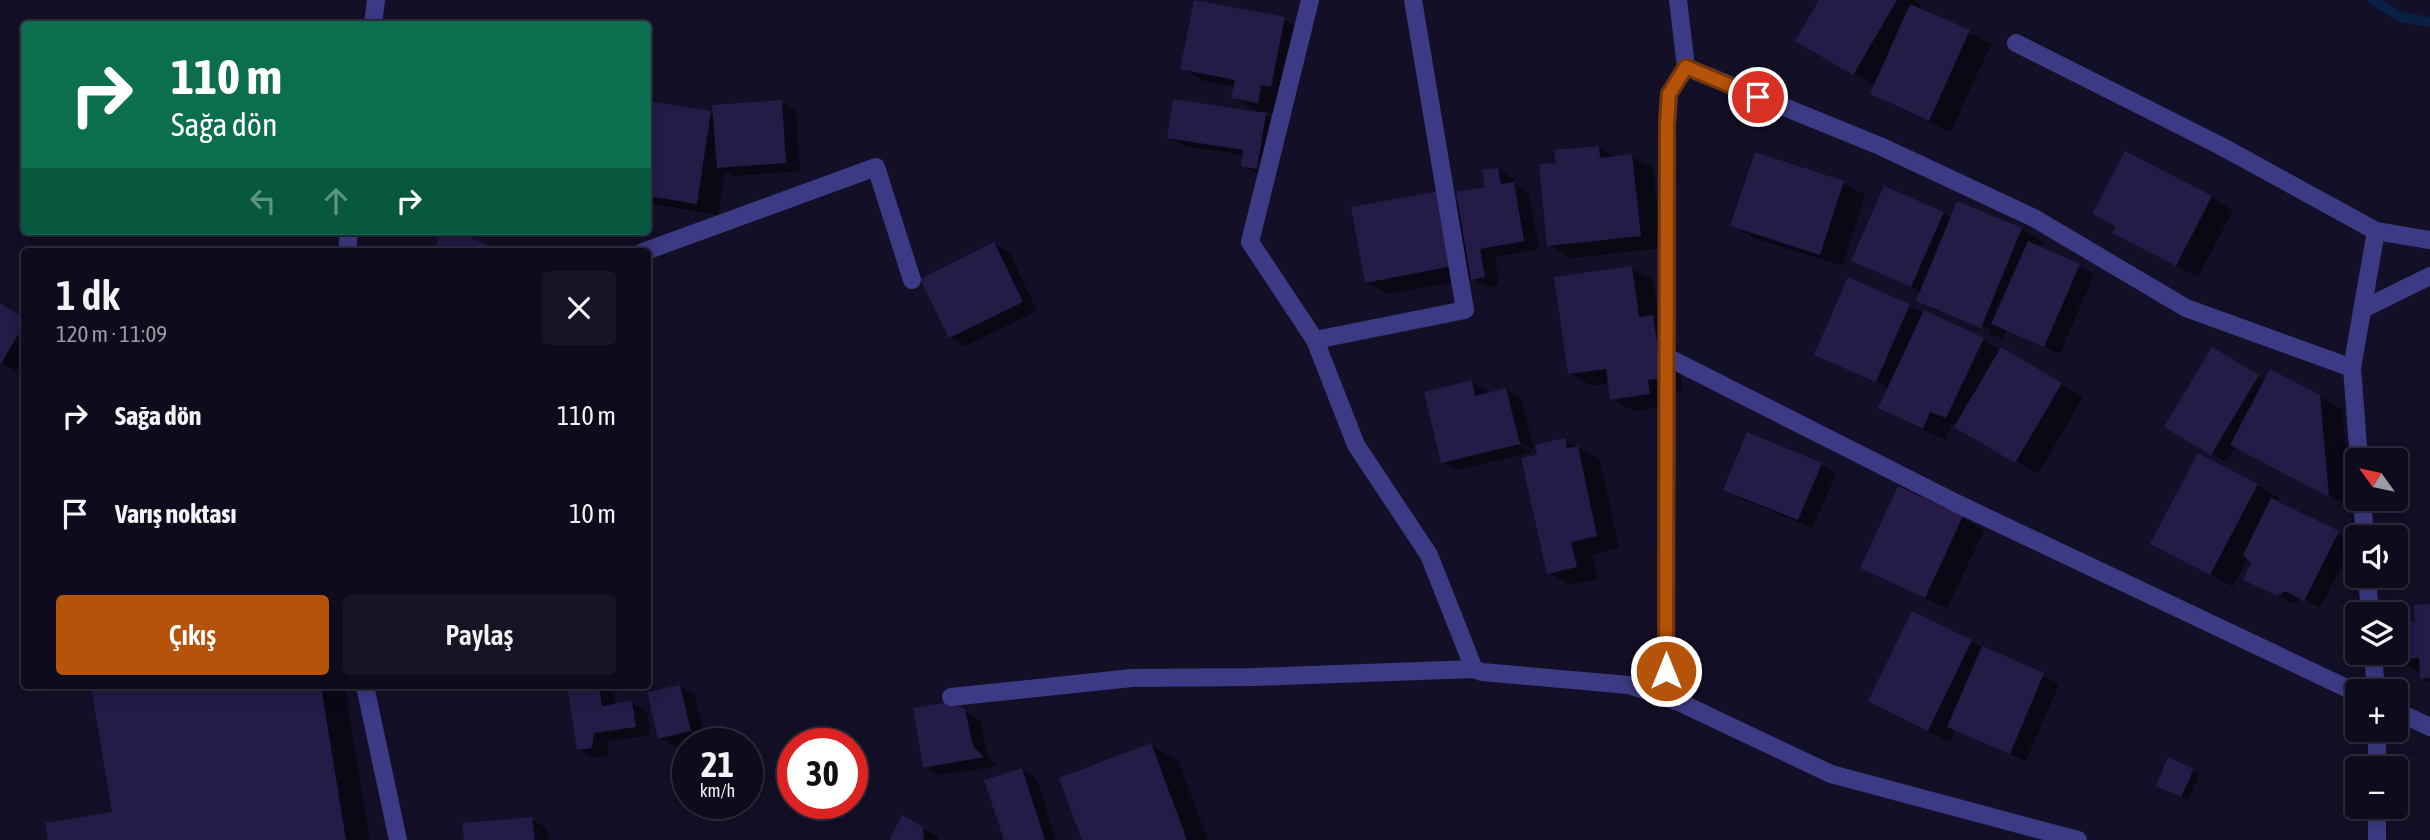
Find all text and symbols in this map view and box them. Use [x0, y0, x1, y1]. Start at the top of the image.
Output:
text: 110 m [171, 48, 282, 104]
icon: right [56, 49, 147, 140]
pin [1728, 67, 1788, 127]
icon: arrive [1739, 78, 1777, 116]
text: Sağa dön [171, 106, 277, 143]
icon: left [244, 182, 282, 220]
icon: ahead [317, 182, 355, 220]
icon: right [390, 182, 428, 220]
text: 1 dk [56, 271, 120, 319]
button: close [542, 271, 616, 345]
text: 120 m · 11:09 [56, 321, 167, 347]
icon: right [56, 397, 94, 435]
text: Sağa dön [115, 401, 201, 431]
text: 110 m [557, 401, 616, 431]
north arrow [2345, 448, 2408, 511]
map controls [2345, 448, 2408, 819]
icon: arrive [56, 495, 94, 533]
text: Varış noktası [115, 499, 236, 529]
text: 10 m [569, 499, 616, 529]
button: sound [2345, 525, 2408, 588]
button: Çıkış [56, 595, 329, 675]
button: Paylaş [343, 595, 616, 675]
button: layers [2345, 602, 2408, 665]
position arrow [1629, 634, 1703, 708]
button: + [2345, 679, 2408, 742]
speed limit sign: 30 [777, 728, 868, 819]
text: 21 [701, 744, 734, 784]
button: − [2345, 756, 2408, 819]
text: km/h [700, 780, 735, 801]

